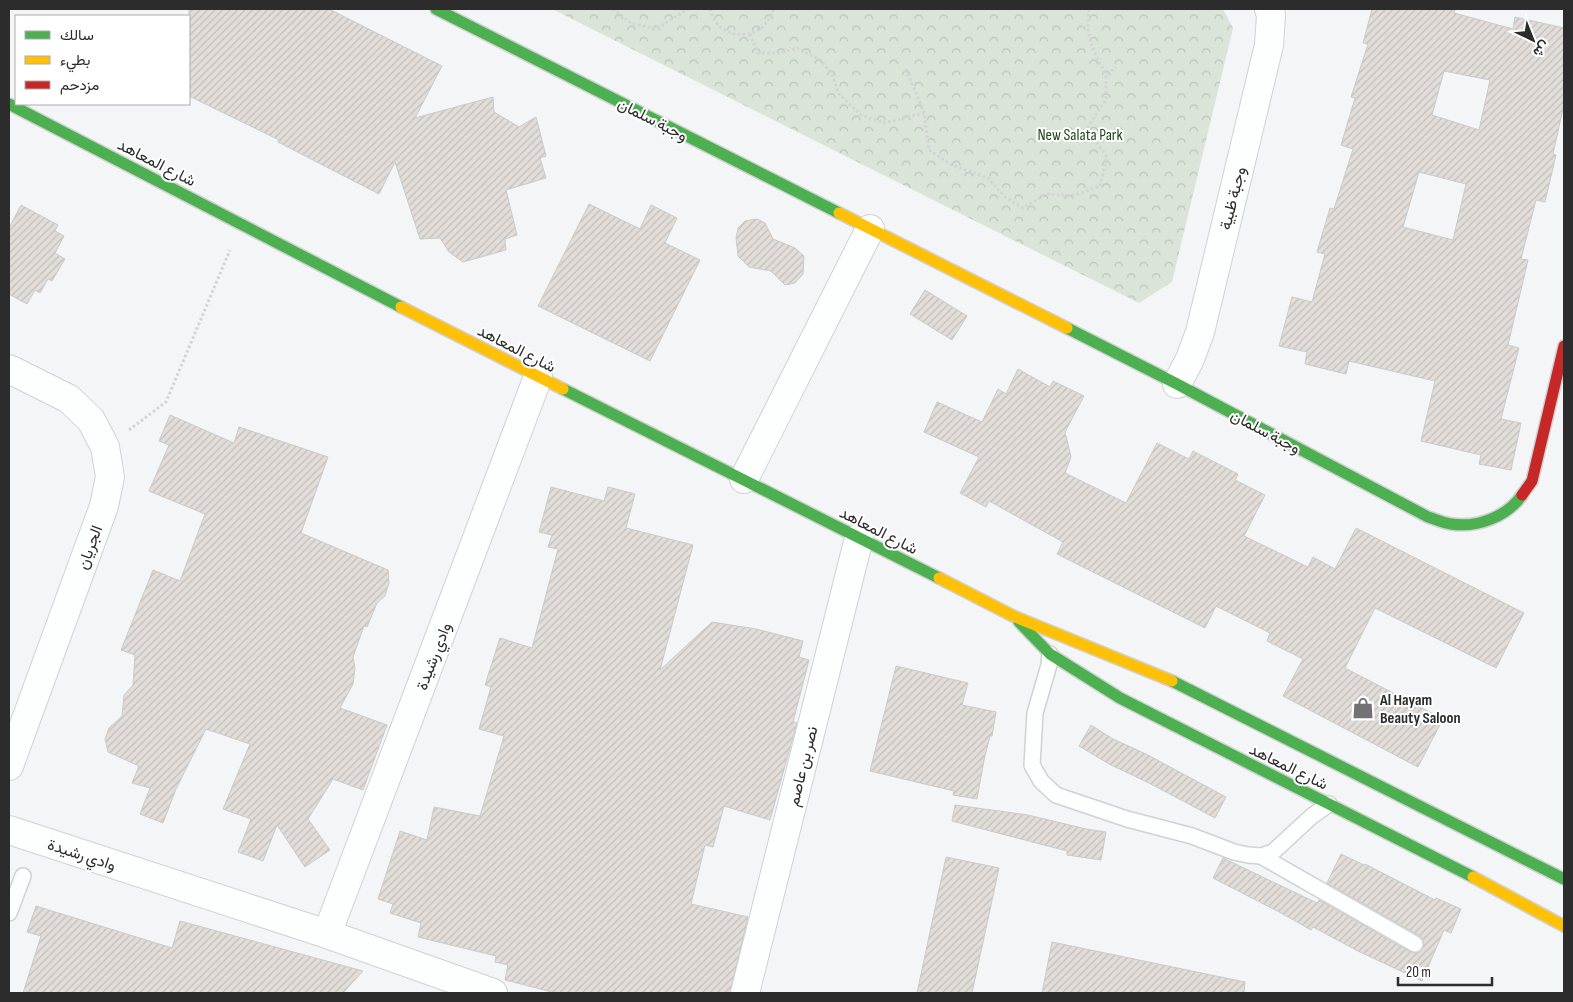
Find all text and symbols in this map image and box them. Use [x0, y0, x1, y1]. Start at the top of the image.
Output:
legend [15, 15, 190, 105]
north arrow [1508, 15, 1558, 65]
text: سالك [60, 26, 94, 45]
text: ش [1529, 37, 1553, 61]
text: بطيء [60, 51, 90, 73]
text: مزدحم [60, 76, 99, 95]
street label: وجبة سلمان [614, 95, 691, 146]
park label: New Salata Park [1037, 126, 1123, 145]
street label: شارع المعاهد [114, 136, 199, 192]
street label: وجبة ظبية [1216, 165, 1250, 232]
street label: شارع المعاهد [474, 322, 559, 378]
street label: وجبة سلمان [1227, 406, 1303, 459]
street label: شارع المعاهد [836, 504, 921, 560]
street label: الجريان [74, 523, 107, 572]
street label: وادي رشيدة [413, 620, 459, 694]
place label: Al Hayam Beauty Saloon [1379, 691, 1461, 728]
shop icon: Al Hayam Beauty Saloon [1350, 695, 1376, 721]
street label: نصر بن عاصم [784, 724, 823, 808]
street label: شارع المعاهد [1245, 740, 1331, 795]
street label: وادي رشيدة [44, 835, 118, 878]
scale bar [1398, 954, 1492, 986]
text: 20 m [1406, 963, 1431, 982]

